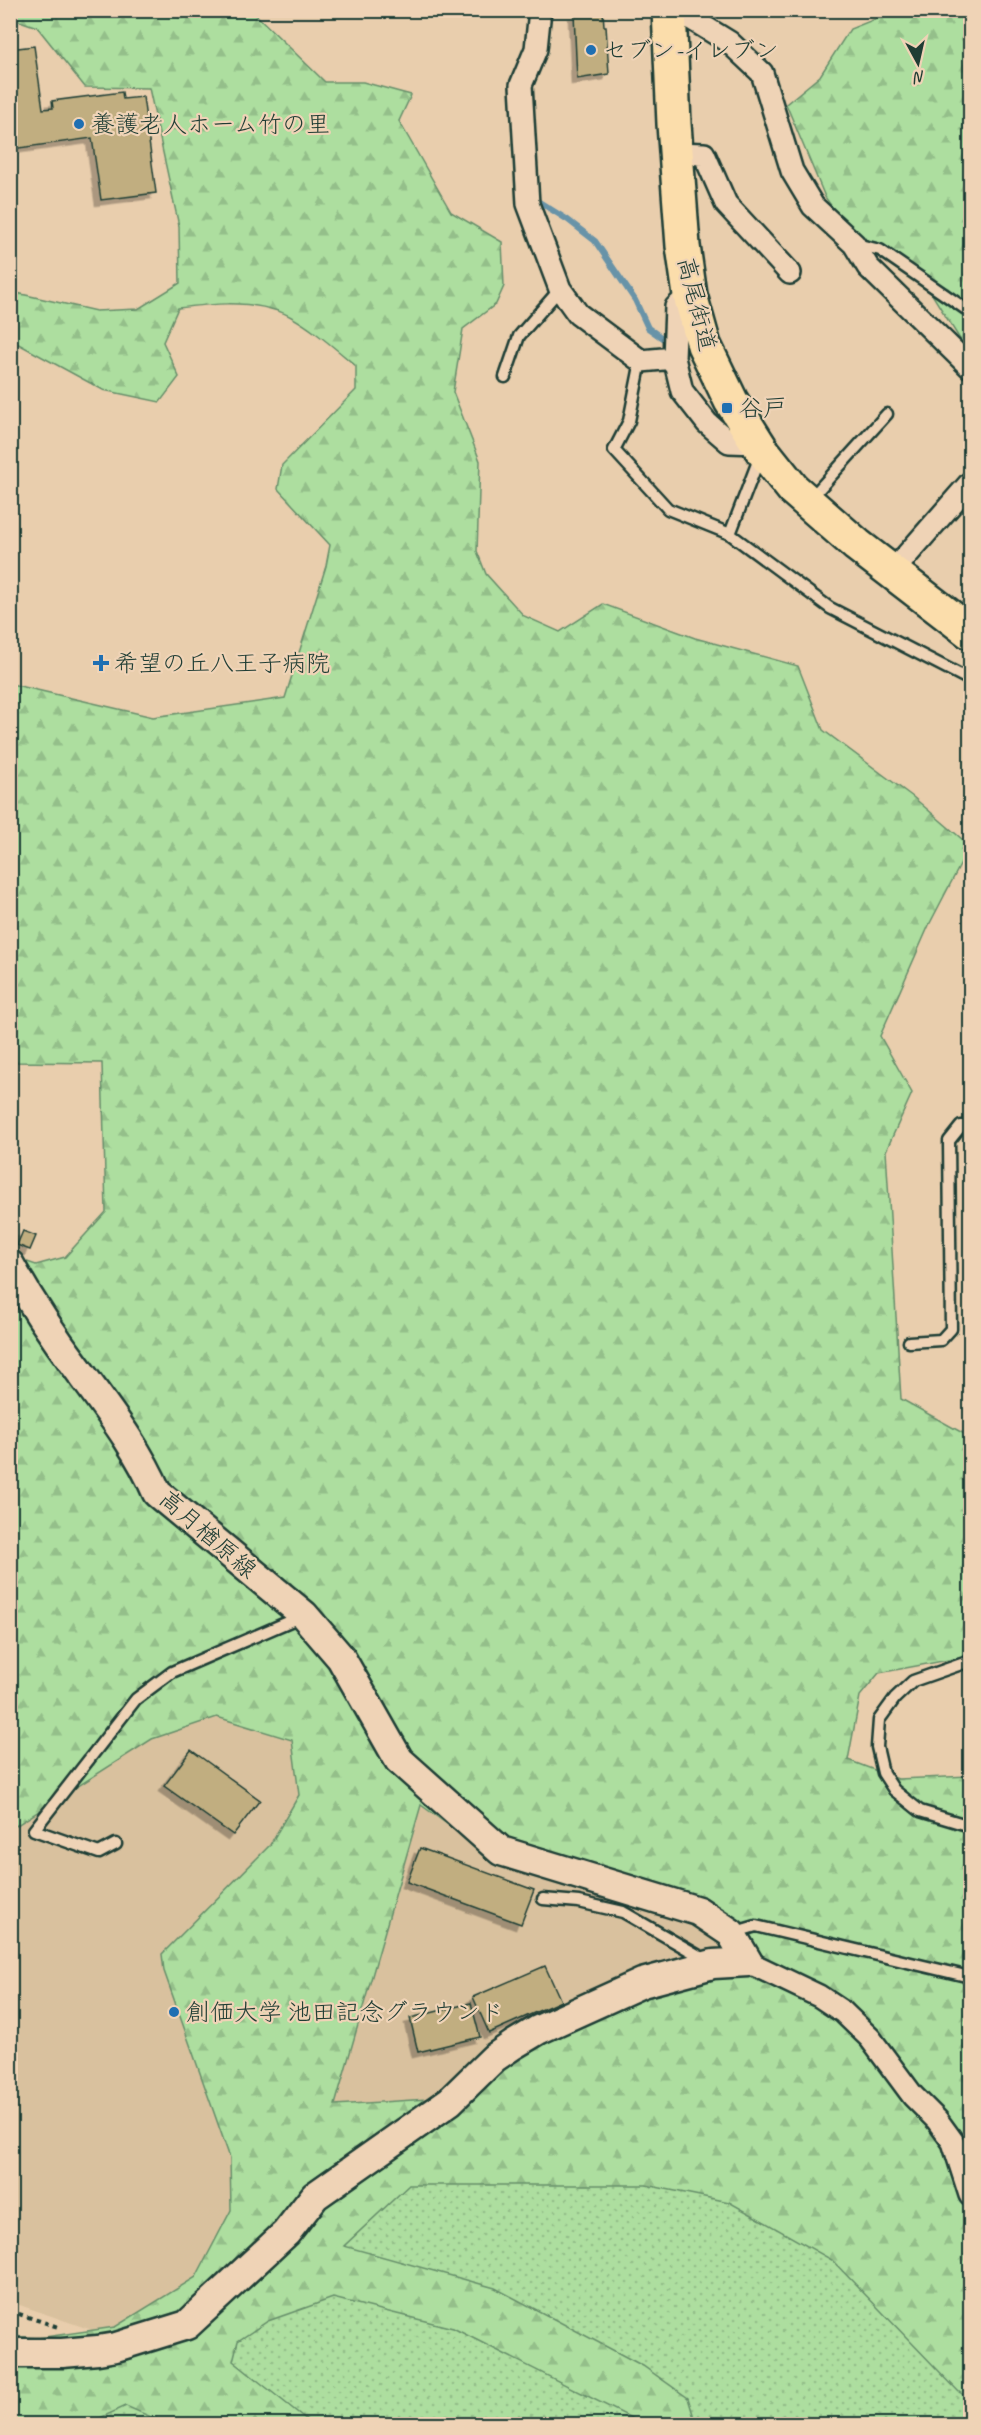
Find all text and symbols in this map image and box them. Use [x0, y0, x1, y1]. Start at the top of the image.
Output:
north arrow [888, 33, 948, 93]
place label: セブン-イレブン [603, 35, 779, 65]
marker: セブン-イレブン [584, 43, 598, 57]
text: N [911, 66, 926, 88]
place label: 養護老人ホーム竹の里 [91, 109, 330, 139]
marker: 養護老人ホーム竹の里 [72, 117, 86, 131]
street label: 高尾街道 [671, 254, 723, 354]
place label: 谷戸 [739, 393, 787, 423]
marker: 谷戸 [720, 401, 734, 415]
place label: 希望の丘八王子病院 [114, 648, 330, 678]
marker: 希望の丘八王子病院 [92, 654, 110, 672]
street label: 高月楢原線 [153, 1483, 263, 1585]
place label: 創価大学 池田記念グラウンド [186, 1997, 504, 2027]
marker: 創価大学 池田記念グラウンド [167, 2005, 181, 2019]

